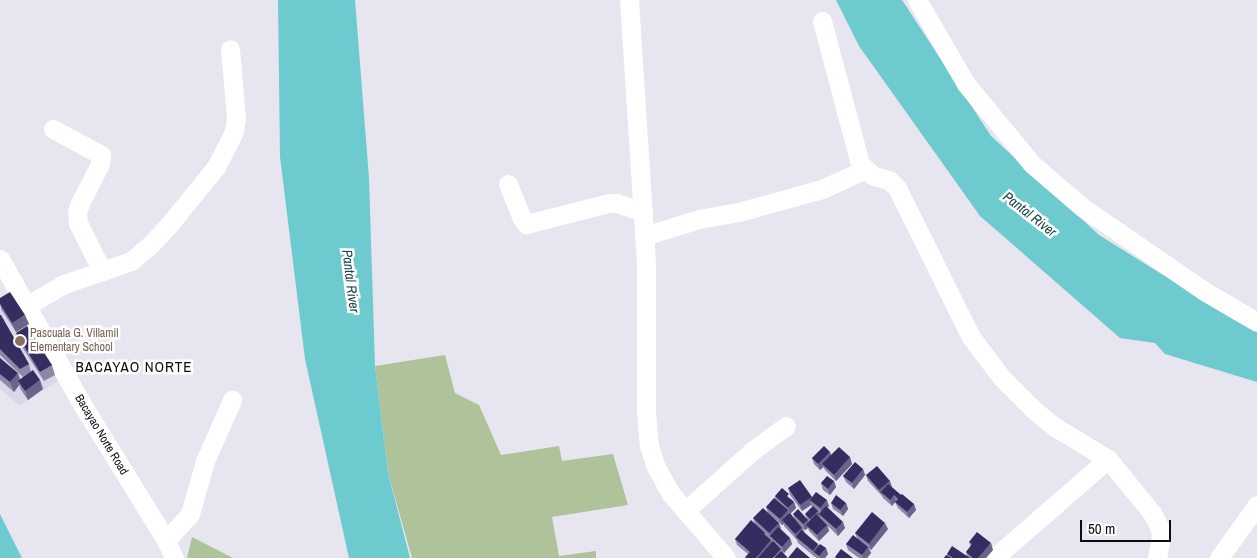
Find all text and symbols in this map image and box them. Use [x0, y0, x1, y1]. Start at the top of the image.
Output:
water label: Pantal River [1000, 188, 1060, 240]
water label: Pantal River [339, 249, 363, 313]
place label: Pascuala G. Villamil Elementary School [30, 327, 118, 355]
marker: Pascuala G. Villamil Elementary School [14, 335, 26, 347]
district label: BACAYAO NORTE [74, 358, 194, 376]
street label: Bacayao Norte Road [71, 392, 131, 478]
scale bar [1082, 510, 1173, 542]
text: 50 m [1088, 518, 1115, 539]

